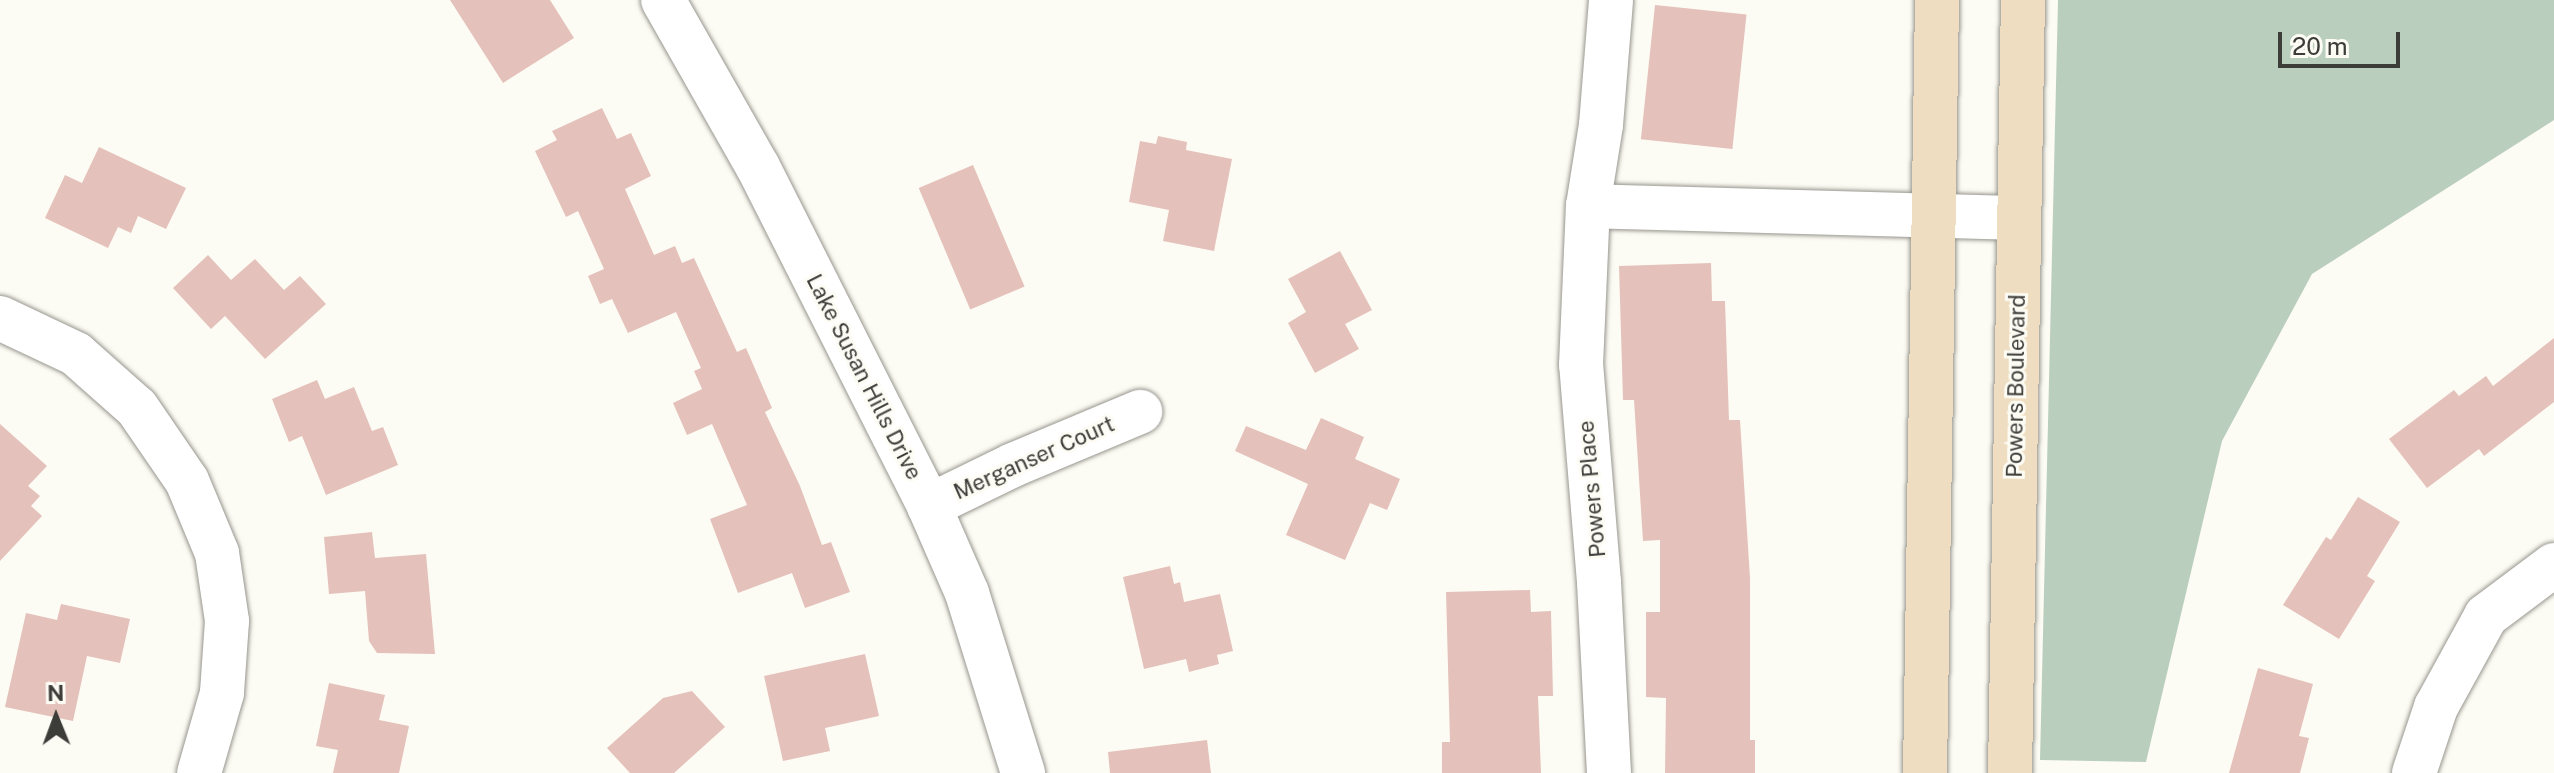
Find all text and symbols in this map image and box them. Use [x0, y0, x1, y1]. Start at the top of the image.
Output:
scale bar [2282, 16, 2404, 66]
text: 20 m [2292, 32, 2348, 60]
street label: Lake Susan Hills Drive [801, 270, 927, 484]
street label: Powers Boulevard [2001, 294, 2031, 478]
street label: Merganser Court [950, 411, 1118, 505]
street label: Powers Place [1573, 419, 1611, 559]
north arrow [16, 677, 96, 757]
text: N [47, 680, 64, 706]

